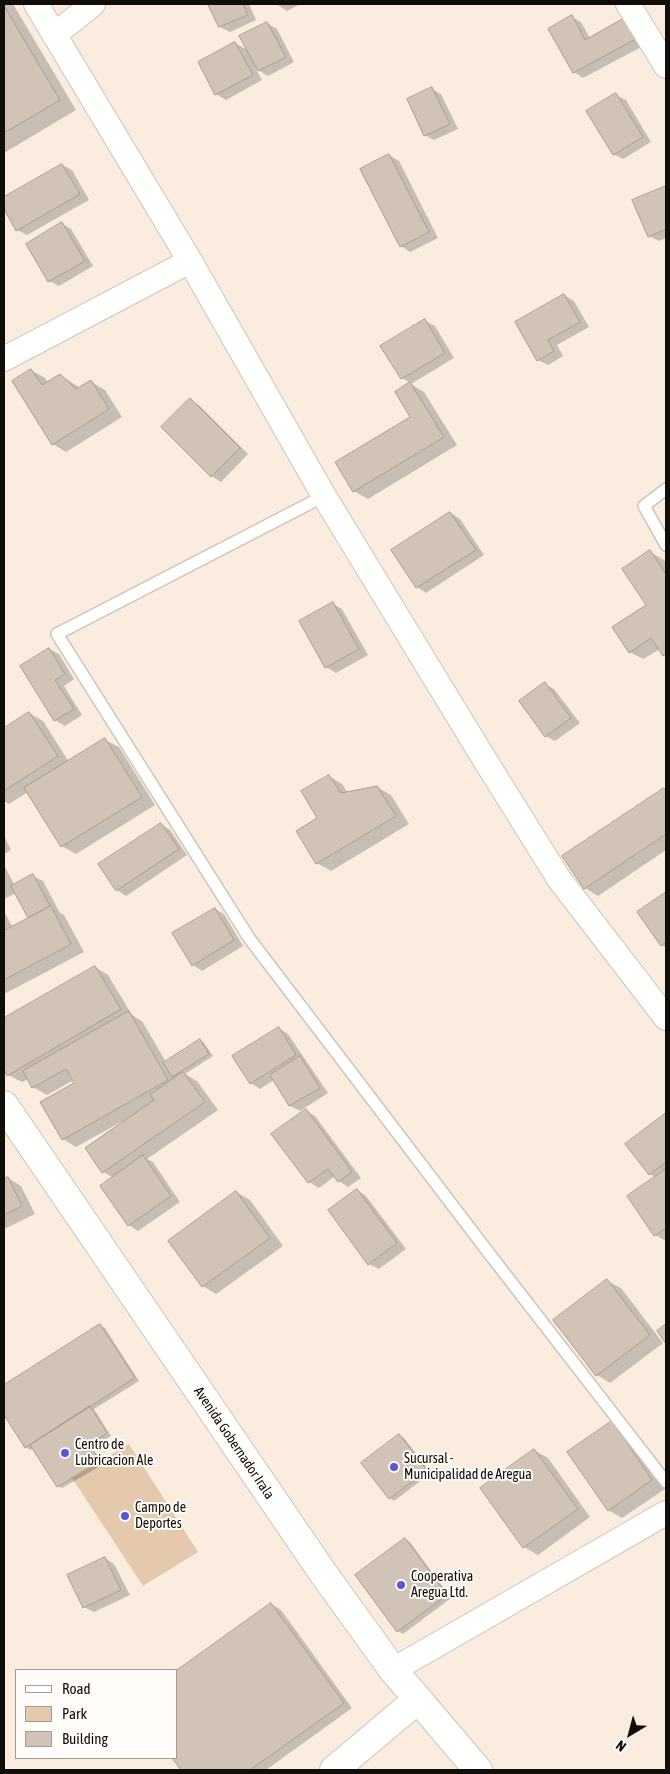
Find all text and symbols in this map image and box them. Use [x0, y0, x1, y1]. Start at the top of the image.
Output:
street label: Avenida Gobernador Irala [190, 1384, 278, 1502]
place label: Centro de Lubricacion Ale [75, 1437, 153, 1470]
marker: Centro de Lubricacion Ale [59, 1447, 71, 1459]
place label: Sucursal - Municipalidad de Aregua [404, 1451, 532, 1484]
marker: Sucursal - Municipalidad de Aregua [388, 1461, 400, 1473]
place label: Campo de Deportes [135, 1500, 186, 1532]
marker: Campo de Deportes [119, 1510, 131, 1522]
place label: Cooperativa Aregua Ltd. [411, 1569, 473, 1601]
marker: Cooperativa Aregua Ltd. [395, 1579, 407, 1591]
legend [15, 1669, 178, 1759]
text: Road [62, 1680, 91, 1697]
text: Park [62, 1705, 87, 1722]
north arrow [605, 1709, 655, 1759]
text: Building [62, 1730, 108, 1747]
text: N [613, 1737, 629, 1755]

